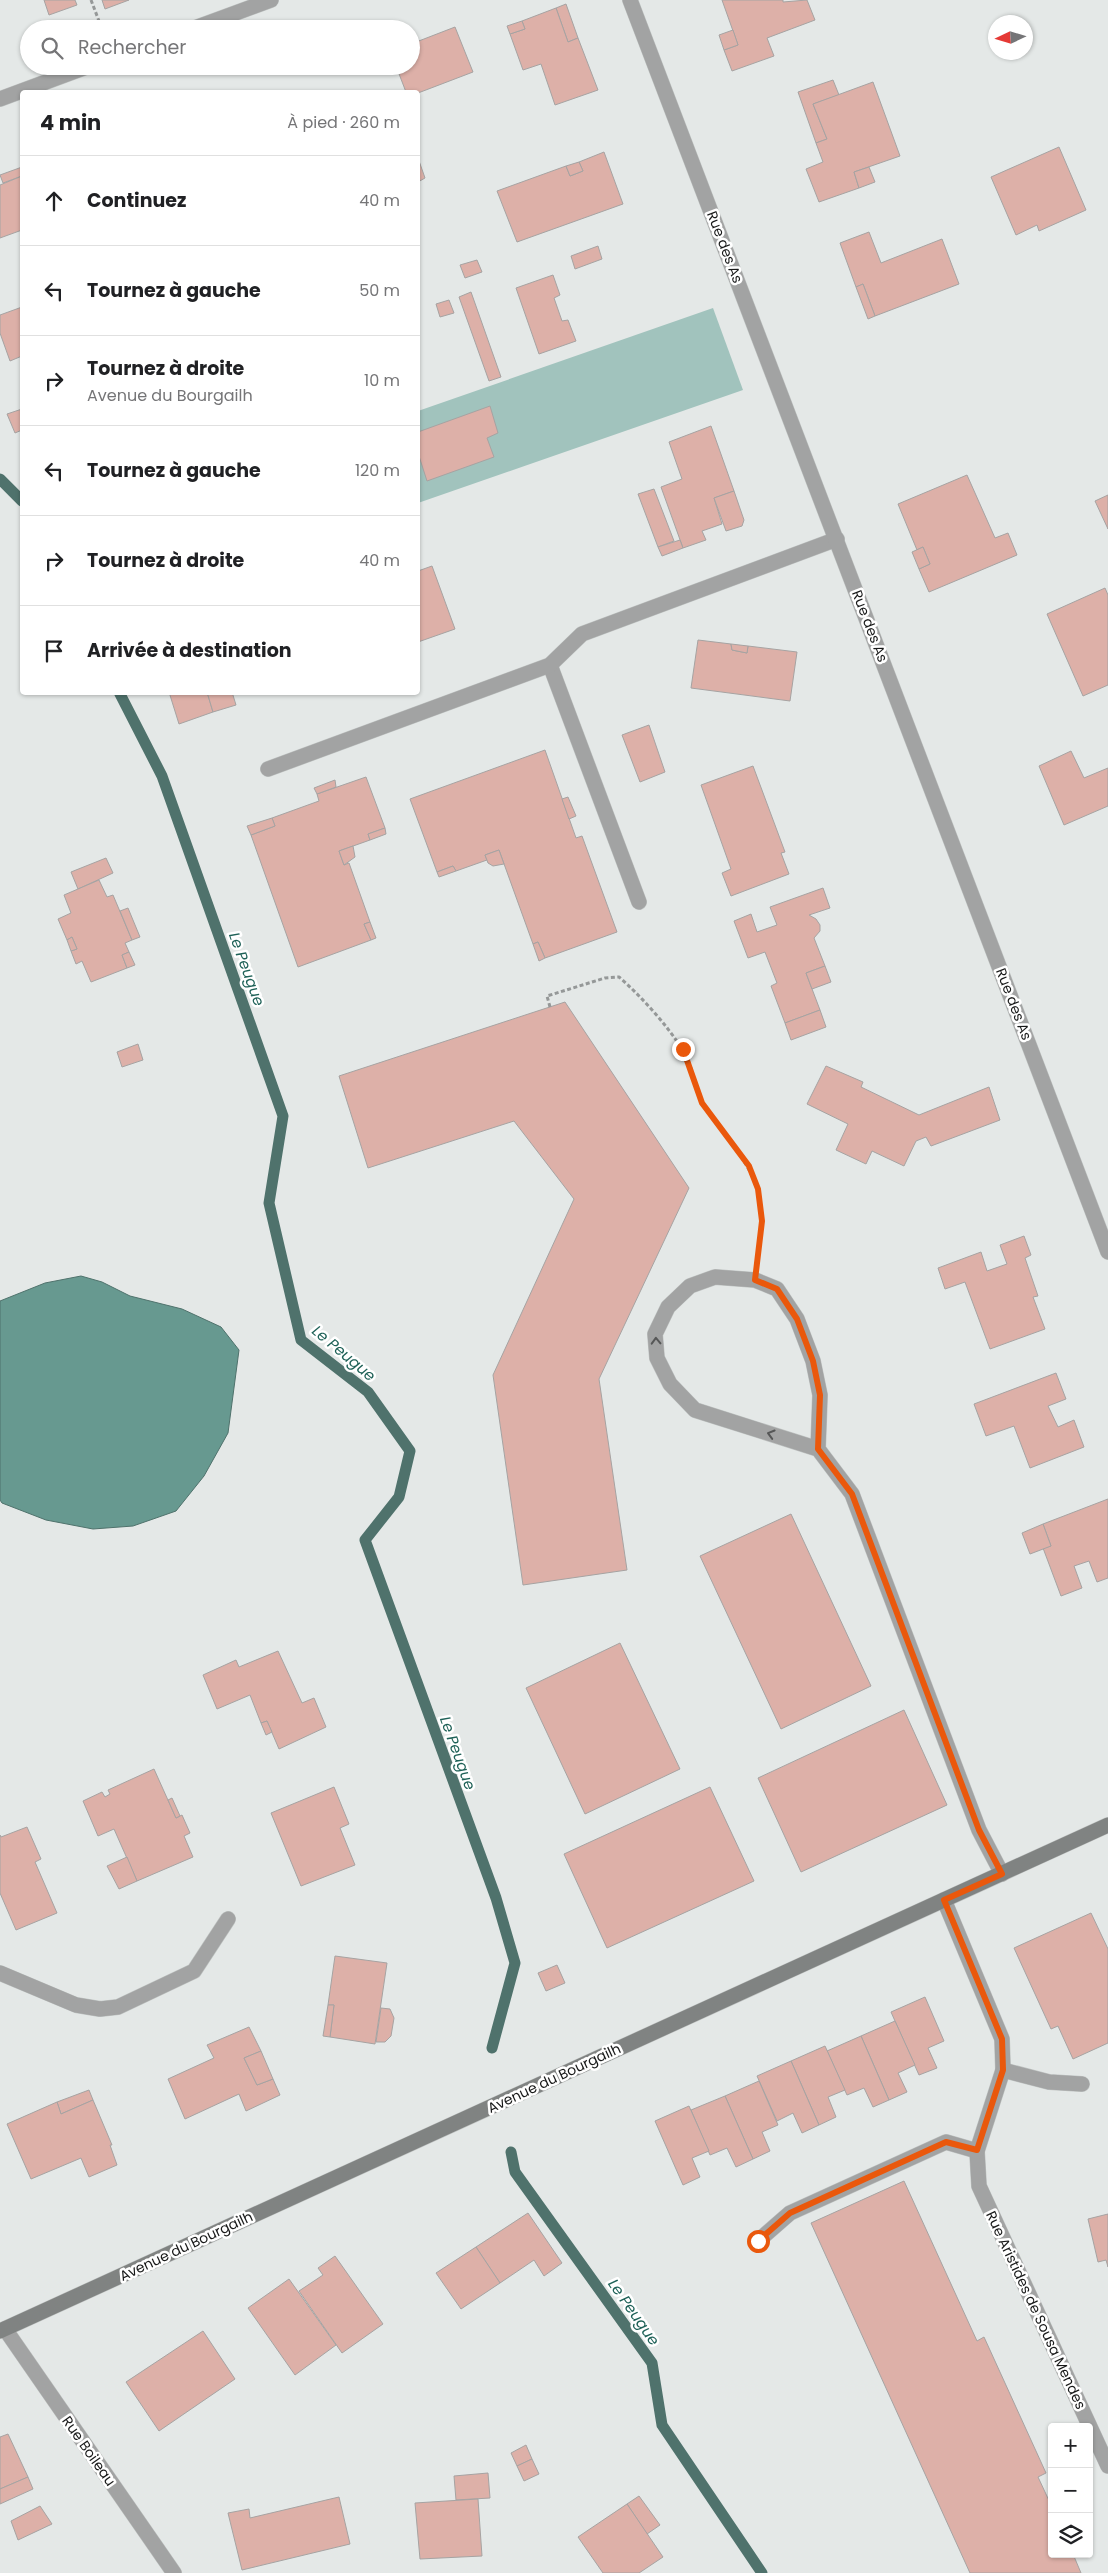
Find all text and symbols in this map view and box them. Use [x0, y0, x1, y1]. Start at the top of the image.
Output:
north arrow [988, 15, 1033, 60]
search box [20, 20, 420, 75]
icon: search [38, 34, 66, 62]
text: Rechercher [78, 34, 186, 61]
text: 4 min [40, 108, 101, 137]
text: À pied · 260 m [287, 111, 400, 134]
icon: ahead [40, 187, 68, 215]
text: Continuez [87, 187, 186, 214]
text: 40 m [359, 189, 400, 212]
street label: Rue des As [702, 208, 748, 286]
icon: left [40, 277, 68, 305]
text: Tournez à gauche [87, 277, 261, 304]
text: 50 m [359, 279, 400, 302]
text: Tournez à droite [87, 355, 244, 382]
icon: right [40, 367, 68, 395]
text: 10 m [364, 369, 400, 392]
text: Avenue du Bourgailh [87, 384, 253, 407]
icon: left [40, 457, 68, 485]
text: Tournez à gauche [87, 457, 261, 484]
text: 120 m [355, 459, 400, 482]
icon: right [40, 547, 68, 575]
text: Tournez à droite [87, 547, 244, 574]
text: 40 m [359, 549, 400, 572]
street label: Rue des As [847, 587, 893, 665]
icon: arrive [40, 637, 68, 665]
text: Arrivée à destination [87, 637, 292, 664]
water label: Le Peugue [224, 929, 270, 1009]
street label: Rue des As [991, 965, 1037, 1043]
route end [672, 1038, 695, 1061]
water label: Le Peugue [308, 1320, 380, 1386]
one-way arrow [651, 1337, 661, 1344]
one-way arrow [768, 1429, 776, 1439]
water label: Le Peugue [435, 1713, 481, 1793]
street label: Avenue du Bourgailh [484, 2038, 624, 2118]
street label: Avenue du Bourgailh [116, 2206, 256, 2286]
street label: Rue Aristides de Sousa Mendes [981, 2208, 1091, 2412]
route start [747, 2230, 770, 2253]
water label: Le Peugue [603, 2274, 665, 2350]
street label: Rue Boileau [57, 2412, 121, 2490]
map controls [1048, 2423, 1093, 2558]
button: + [1048, 2423, 1093, 2468]
button: − [1048, 2468, 1093, 2513]
button: layers [1048, 2513, 1093, 2558]

